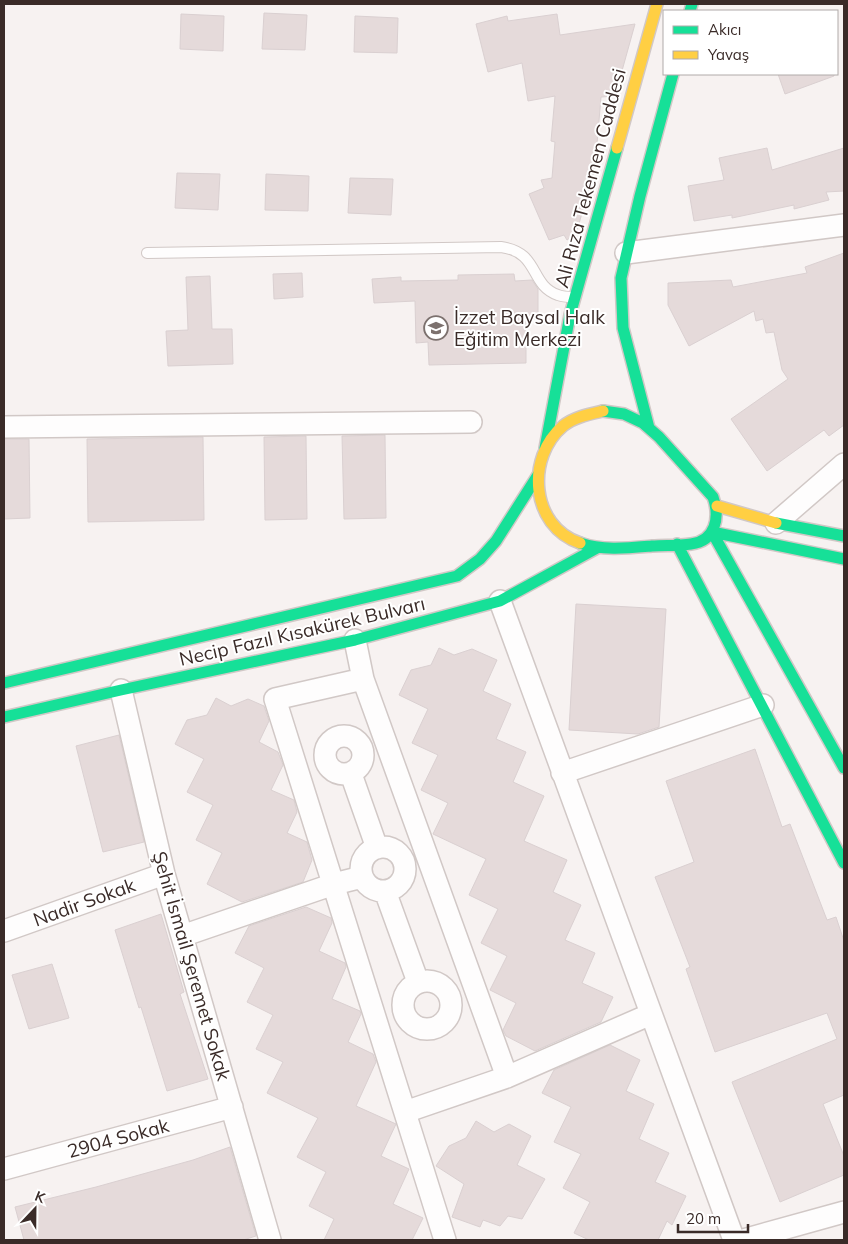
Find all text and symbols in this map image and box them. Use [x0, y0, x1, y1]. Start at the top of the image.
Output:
legend [663, 10, 838, 75]
text: Akıcı [708, 20, 741, 39]
text: Yavaş [707, 45, 749, 64]
street label: Ali Rıza Tekemen Caddesi [549, 66, 631, 290]
place label: İzzet Baysal Halk Eğitim Merkezi [454, 305, 605, 351]
school or university icon: İzzet Baysal Halk Eğitim Merkezi [423, 315, 449, 341]
street label: Necip Fazıl Kısakürek Bulvarı [177, 591, 427, 671]
street label: Şehit İsmail Şeremet Sokak [148, 849, 236, 1084]
street label: Nadir Sokak [30, 872, 139, 932]
street label: 2904 Sokak [65, 1113, 172, 1163]
north arrow [10, 1184, 60, 1234]
text: K [32, 1187, 48, 1207]
scale bar [678, 1202, 748, 1234]
text: 20 m [686, 1209, 721, 1228]

